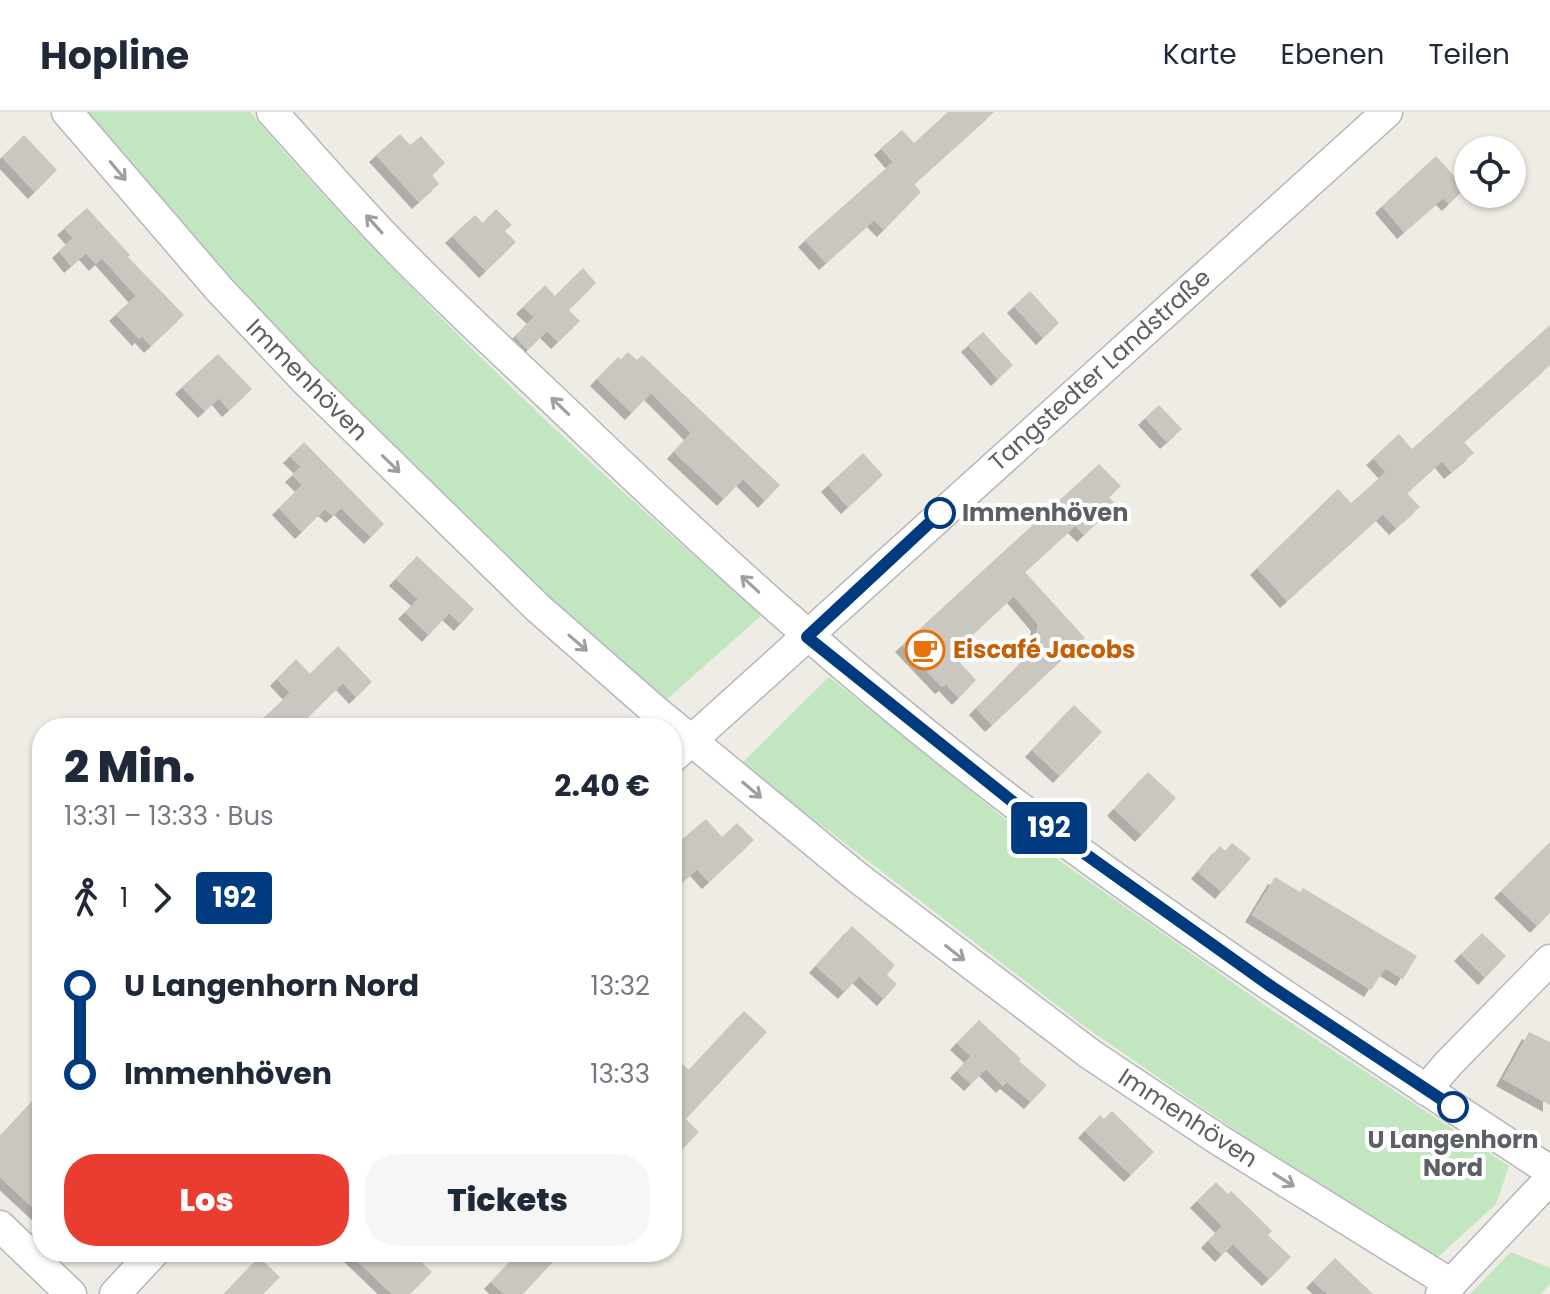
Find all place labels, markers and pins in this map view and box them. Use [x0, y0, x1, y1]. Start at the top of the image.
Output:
place label: Immenhöven [962, 496, 1128, 529]
marker: Immenhöven [925, 498, 955, 528]
cafe icon: Eiscafé Jacobs [904, 629, 946, 671]
place label: Eiscafé Jacobs [953, 633, 1135, 666]
marker: U Langenhorn Nord [1438, 1092, 1468, 1122]
place label: U Langenhorn Nord [1367, 1123, 1539, 1184]

